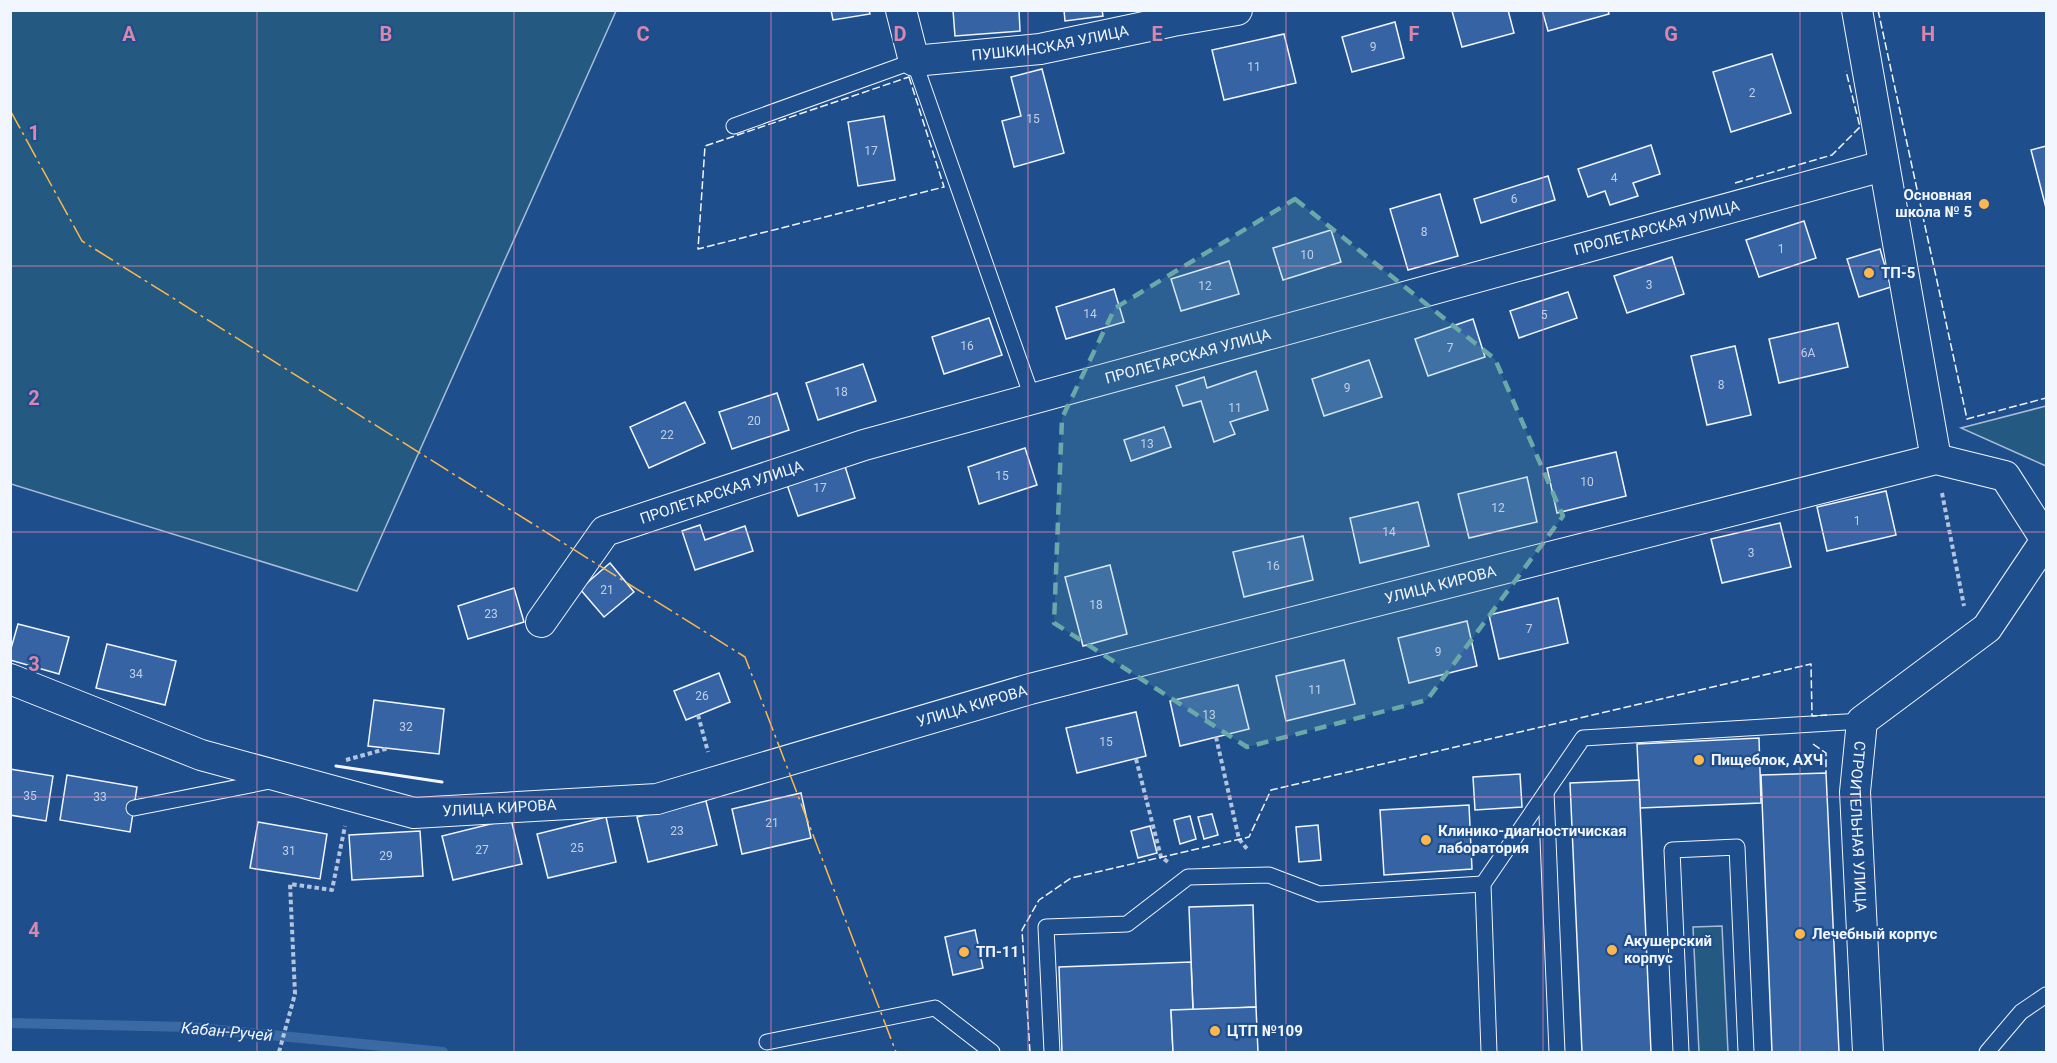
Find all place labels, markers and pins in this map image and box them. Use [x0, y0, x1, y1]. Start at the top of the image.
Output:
place label: Основная школа № 5 [1895, 186, 1972, 221]
marker: Основная школа № 5 [1977, 197, 1991, 211]
place label: ТП-5 [1881, 264, 1915, 282]
marker: ТП-5 [1862, 266, 1876, 280]
place label: Пищеблок, АХЧ [1711, 751, 1823, 769]
marker: Пищеблок, АХЧ [1692, 753, 1706, 767]
place label: Клинико-диагностичиская лаборатория [1438, 822, 1627, 857]
marker: Клинико-диагностичиская лаборатория [1419, 833, 1433, 847]
place label: Лечебный корпус [1812, 925, 1938, 943]
marker: Лечебный корпус [1793, 927, 1807, 941]
place label: Акушерский корпус [1624, 932, 1712, 967]
place label: ТП-11 [976, 943, 1019, 961]
marker: Акушерский корпус [1605, 943, 1619, 957]
marker: ТП-11 [957, 945, 971, 959]
place label: ЦТП №109 [1227, 1022, 1303, 1040]
marker: ЦТП №109 [1208, 1024, 1222, 1038]

